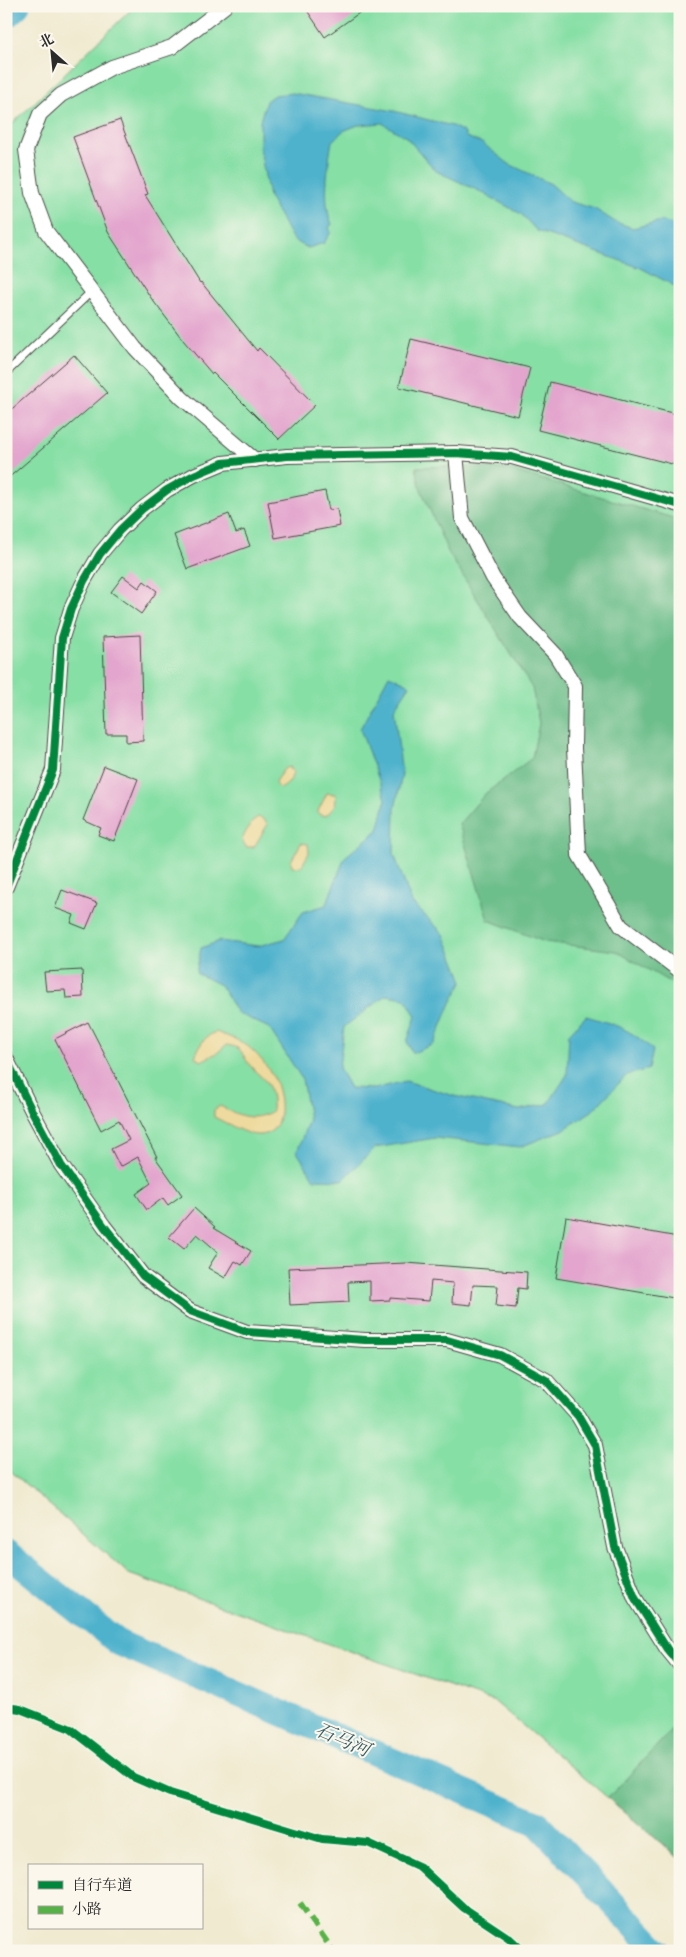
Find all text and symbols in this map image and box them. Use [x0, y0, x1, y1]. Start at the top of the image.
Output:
north arrow [28, 28, 78, 78]
text: 北 [36, 30, 56, 52]
water label: 石马河 [312, 1718, 376, 1763]
legend [28, 1864, 202, 1930]
text: 自行车道 [72, 1876, 132, 1895]
text: 小路 [72, 1900, 102, 1919]

